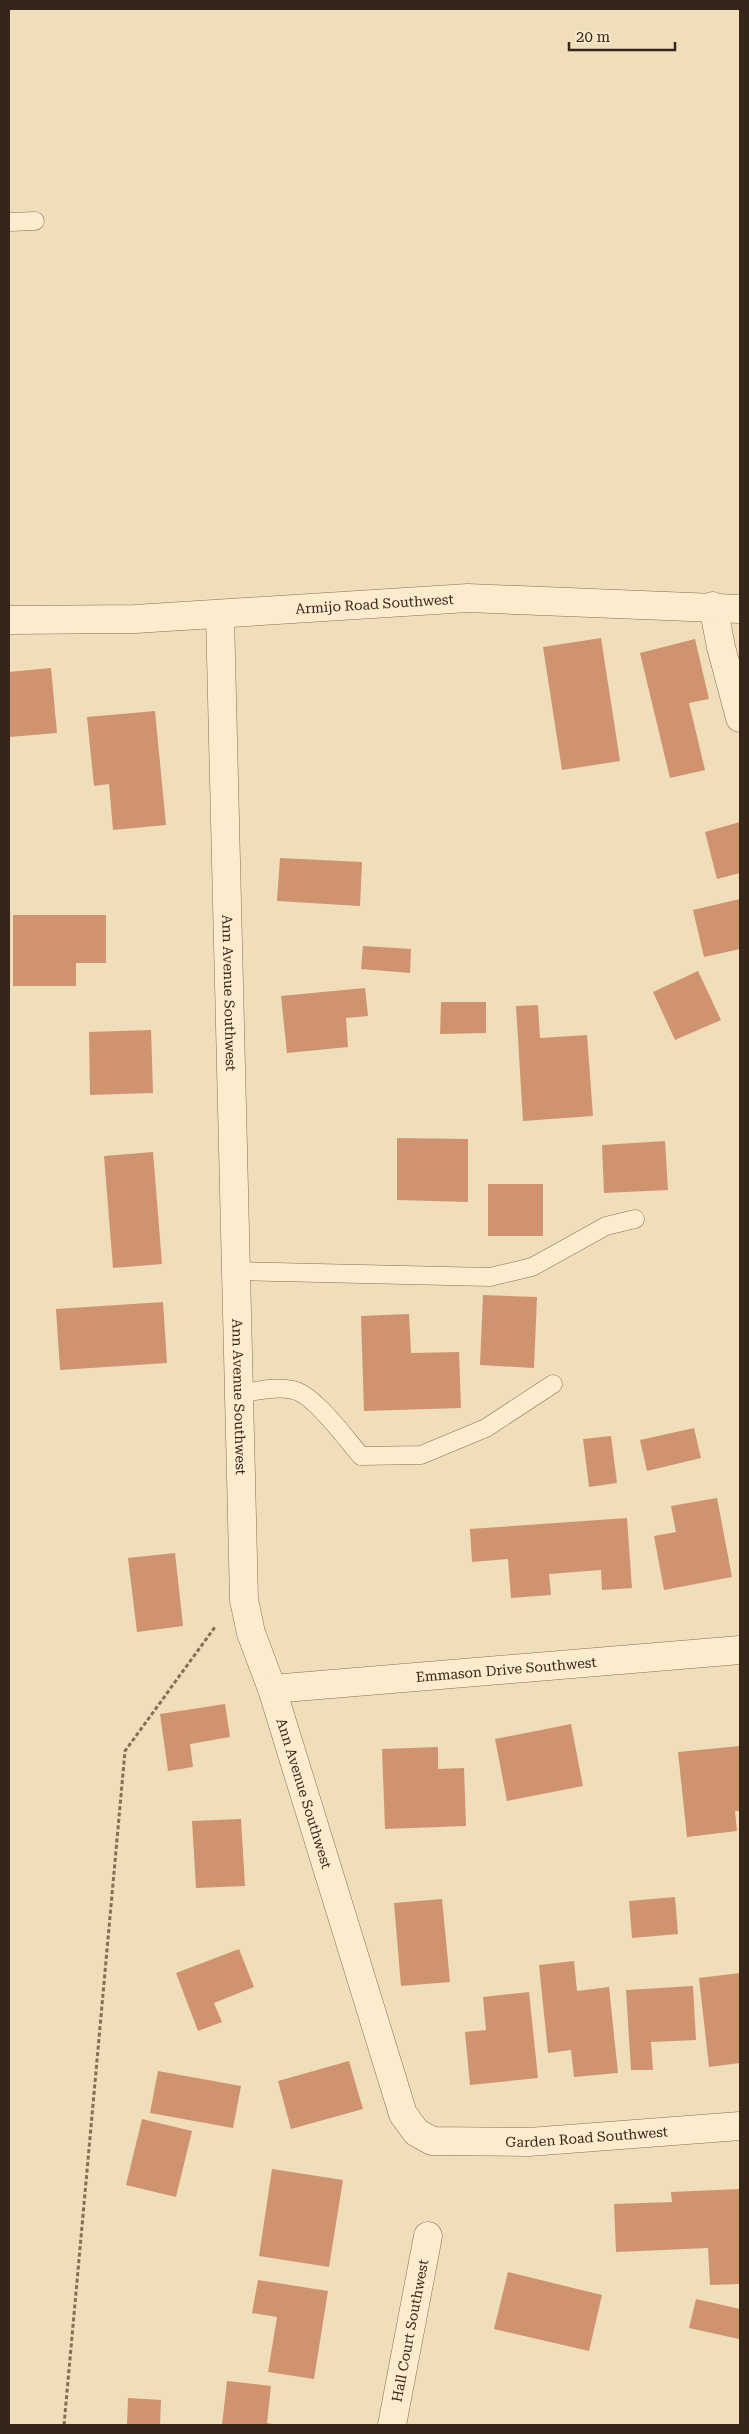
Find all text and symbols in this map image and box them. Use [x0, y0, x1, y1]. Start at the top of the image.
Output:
scale bar [569, 20, 675, 52]
text: 20 m [576, 28, 611, 46]
street label: Armijo Road Southwest [295, 591, 454, 617]
street label: Ann Avenue Southwest [219, 914, 239, 1071]
street label: Ann Avenue Southwest [229, 1318, 249, 1475]
street label: Emmason Drive Southwest [415, 1654, 597, 1685]
street label: Ann Avenue Southwest [273, 1716, 335, 1870]
street label: Garden Road Southwest [505, 2123, 669, 2150]
street label: Hall Court Southwest [389, 2258, 431, 2403]

